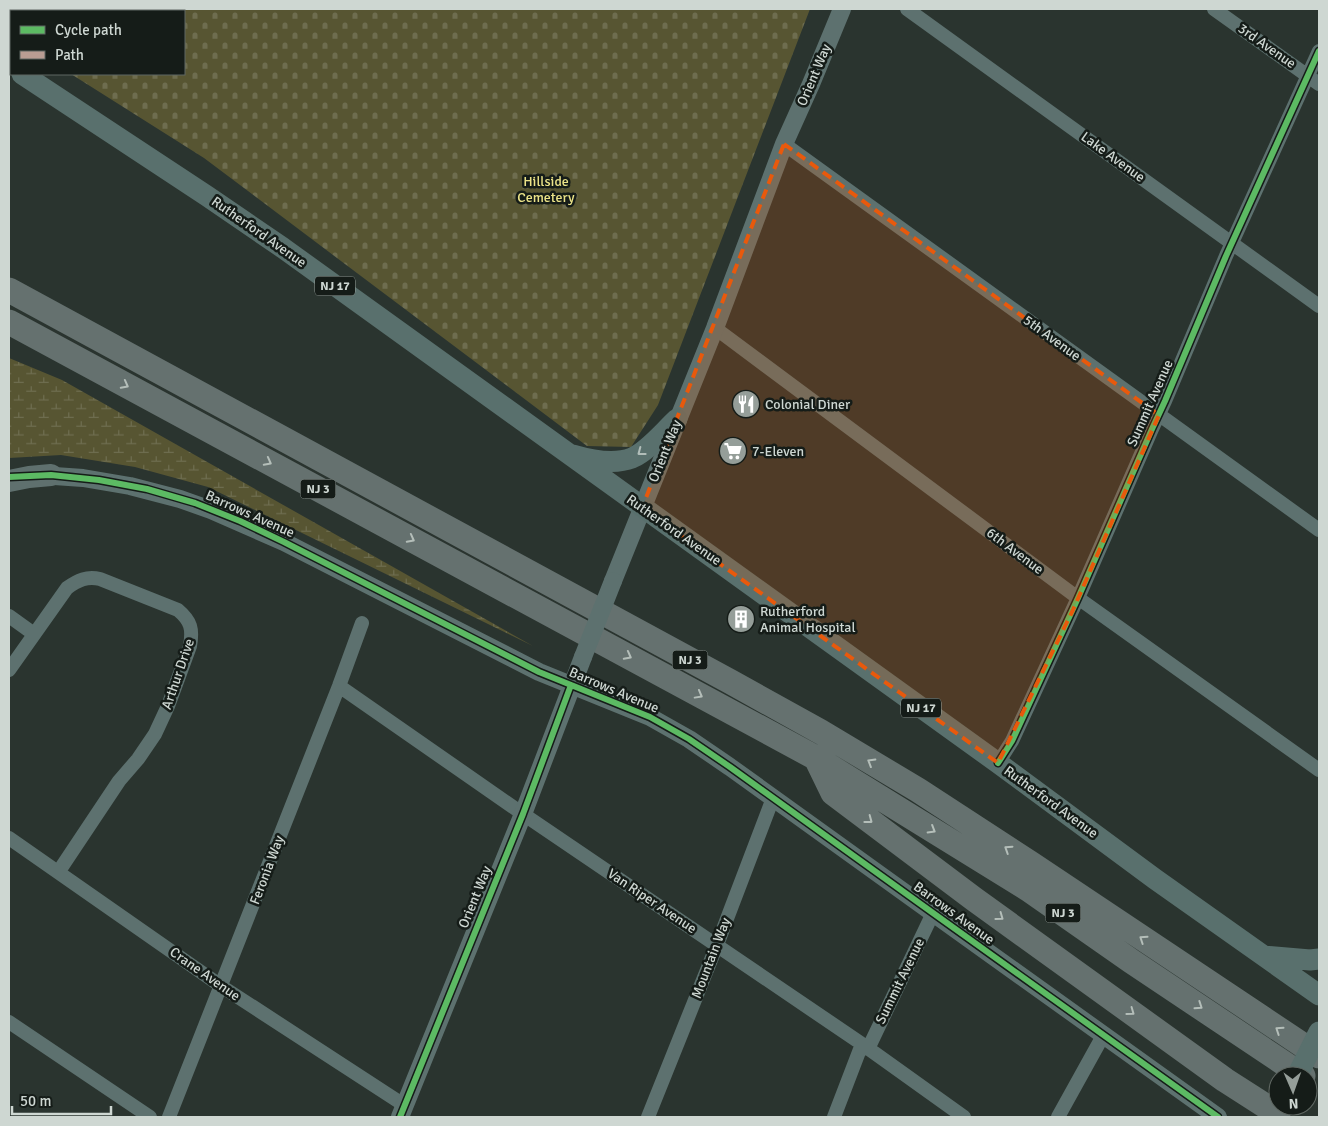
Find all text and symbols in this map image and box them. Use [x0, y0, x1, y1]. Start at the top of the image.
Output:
legend [10, 10, 185, 75]
street label: 3rd Avenue [1235, 20, 1299, 72]
text: Cycle path [55, 21, 122, 39]
street label: Orient Way [793, 41, 835, 109]
text: Path [55, 46, 84, 64]
street label: Lake Avenue [1078, 128, 1148, 186]
park label: Hillside Cemetery [517, 173, 575, 206]
street label: Rutherford Avenue [208, 193, 310, 271]
road number: NJ 17 [315, 276, 355, 296]
street label: 5th Avenue [1020, 311, 1084, 365]
street label: Summit Avenue [1123, 357, 1177, 449]
one-way arrow [120, 379, 129, 389]
restaurant icon: Colonial Diner [731, 389, 761, 419]
place label: Colonial Diner [765, 396, 851, 413]
street label: Orient Way [645, 417, 685, 485]
supermarket icon: 7-Eleven [718, 436, 748, 466]
place label: 7-Eleven [752, 443, 804, 460]
one-way arrow [637, 446, 647, 455]
one-way arrow [263, 456, 272, 466]
road number: NJ 3 [300, 479, 336, 498]
street label: Barrows Avenue [203, 487, 297, 541]
street label: Rutherford Avenue [623, 491, 725, 569]
street label: 6th Avenue [983, 524, 1047, 578]
one-way arrow [406, 533, 415, 543]
place label: Rutherford Animal Hospital [760, 603, 856, 636]
building icon: Rutherford Animal Hospital [726, 604, 756, 634]
street label: Arthur Drive [158, 636, 198, 712]
one-way arrow [622, 650, 631, 660]
road number: NJ 3 [672, 650, 708, 670]
street label: Barrows Avenue [567, 663, 661, 717]
one-way arrow [694, 688, 703, 698]
road number: NJ 17 [901, 698, 941, 718]
one-way arrow [868, 759, 877, 769]
street label: Rutherford Avenue [1001, 762, 1101, 842]
one-way arrow [863, 814, 873, 823]
one-way arrow [927, 824, 936, 834]
street label: Feronia Way [246, 833, 288, 907]
one-way arrow [1005, 846, 1014, 855]
street label: Orient Way [455, 863, 495, 931]
street label: Van Riper Avenue [604, 865, 700, 937]
street label: Barrows Avenue [910, 878, 998, 948]
road number: NJ 3 [1046, 904, 1080, 922]
one-way arrow [994, 911, 1003, 920]
street label: Mountain Way [688, 915, 734, 1001]
street label: Summit Avenue [872, 935, 928, 1027]
one-way arrow [1140, 936, 1149, 945]
street label: Crane Avenue [166, 943, 244, 1005]
one-way arrow [1194, 1000, 1203, 1009]
one-way arrow [1125, 1006, 1135, 1015]
one-way arrow [1275, 1026, 1284, 1036]
north arrow [1268, 1066, 1318, 1116]
scale bar [12, 1084, 111, 1116]
text: 50 m [20, 1092, 51, 1110]
text: N [1288, 1095, 1299, 1112]

